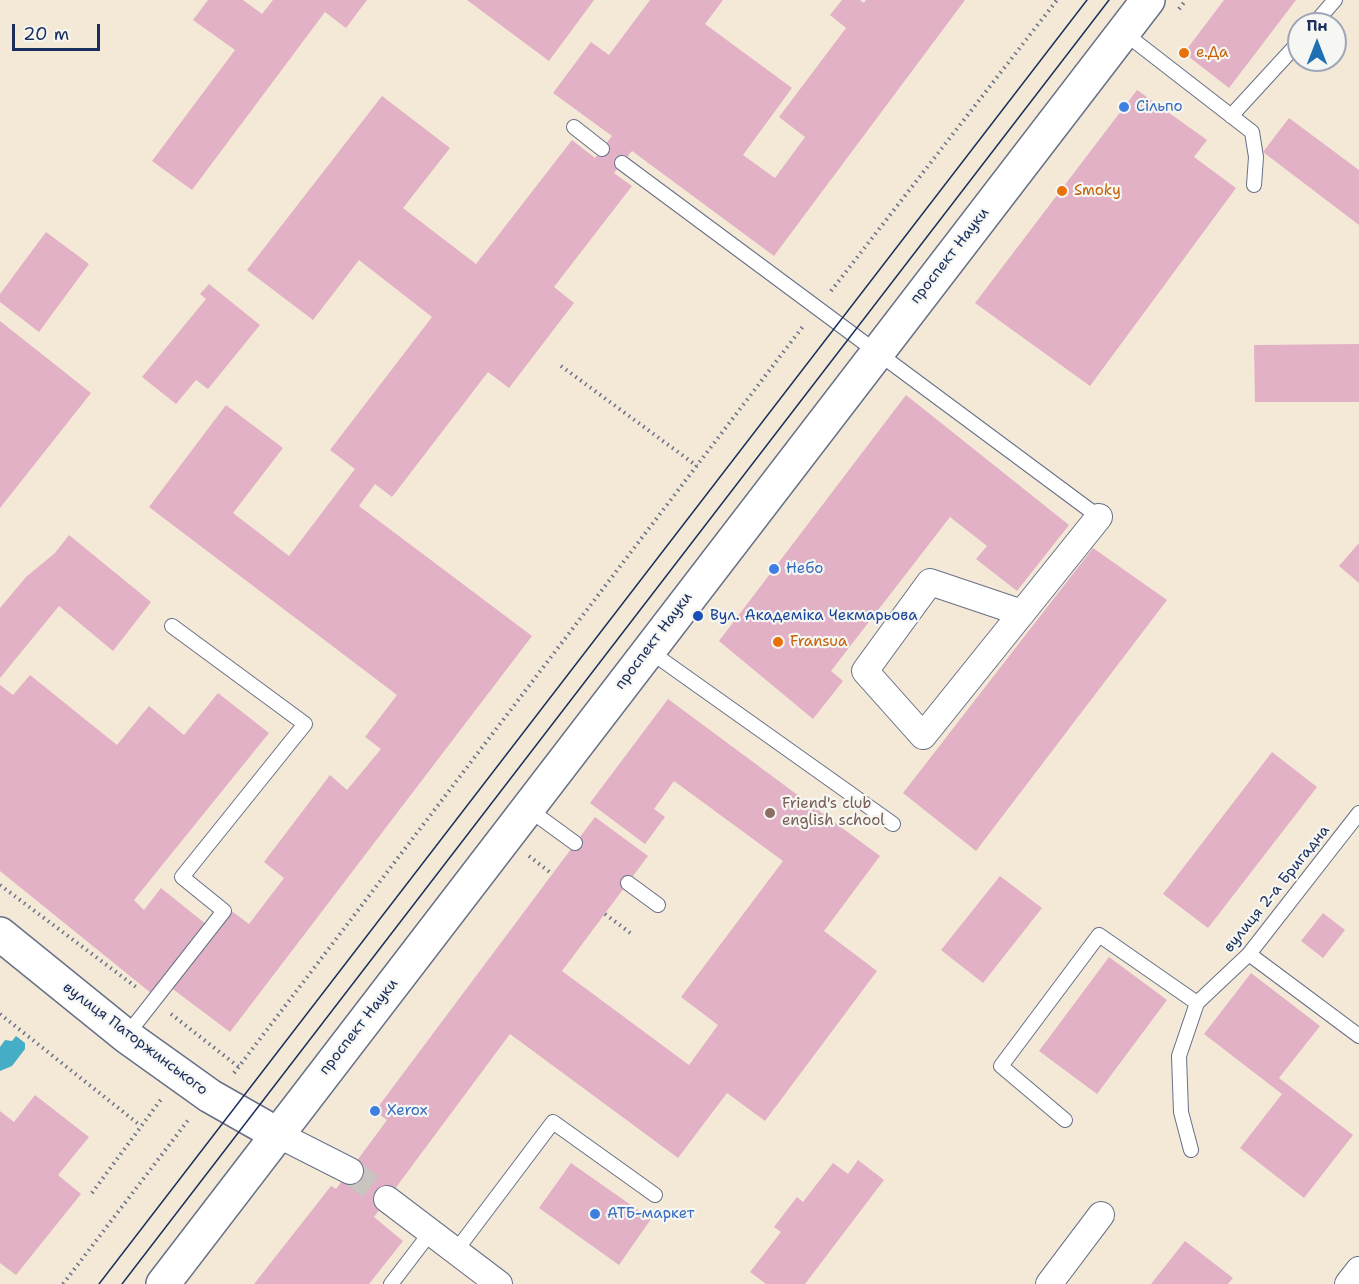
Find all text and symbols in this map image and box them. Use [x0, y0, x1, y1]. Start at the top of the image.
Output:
scale bar [15, 12, 104, 50]
north arrow [1287, 12, 1347, 72]
text: Пн [1306, 15, 1328, 36]
text: 20 m [23, 22, 69, 46]
place label: е.Да [1196, 44, 1228, 62]
marker: е.Да [1177, 46, 1191, 60]
place label: Сільпо [1136, 98, 1183, 116]
marker: Сільпо [1117, 100, 1131, 114]
place label: Smoky [1074, 182, 1121, 200]
marker: Smoky [1055, 184, 1069, 198]
street label: проспект Науки [907, 204, 993, 308]
place label: Небо [786, 560, 823, 578]
marker: Небо [767, 562, 781, 576]
street label: проспект Науки [612, 589, 696, 693]
place label: Вул. Академіка Чекмарьова [710, 607, 918, 625]
marker: Вул. Академіка Чекмарьова [691, 609, 705, 623]
place label: Fransua [790, 633, 847, 651]
marker: Fransua [771, 635, 785, 649]
place label: Friend's club english school [782, 795, 885, 830]
marker: Friend's club english school [763, 806, 777, 820]
street label: вулиця 2-а Бригадна [1220, 822, 1334, 956]
street label: проспект Науки [316, 975, 402, 1079]
street label: вулиця Паторжинського [59, 979, 211, 1099]
place label: Xerox [387, 1102, 428, 1120]
marker: Xerox [368, 1104, 382, 1118]
place label: АТБ-маркет [607, 1205, 694, 1223]
marker: АТБ-маркет [588, 1207, 602, 1221]

